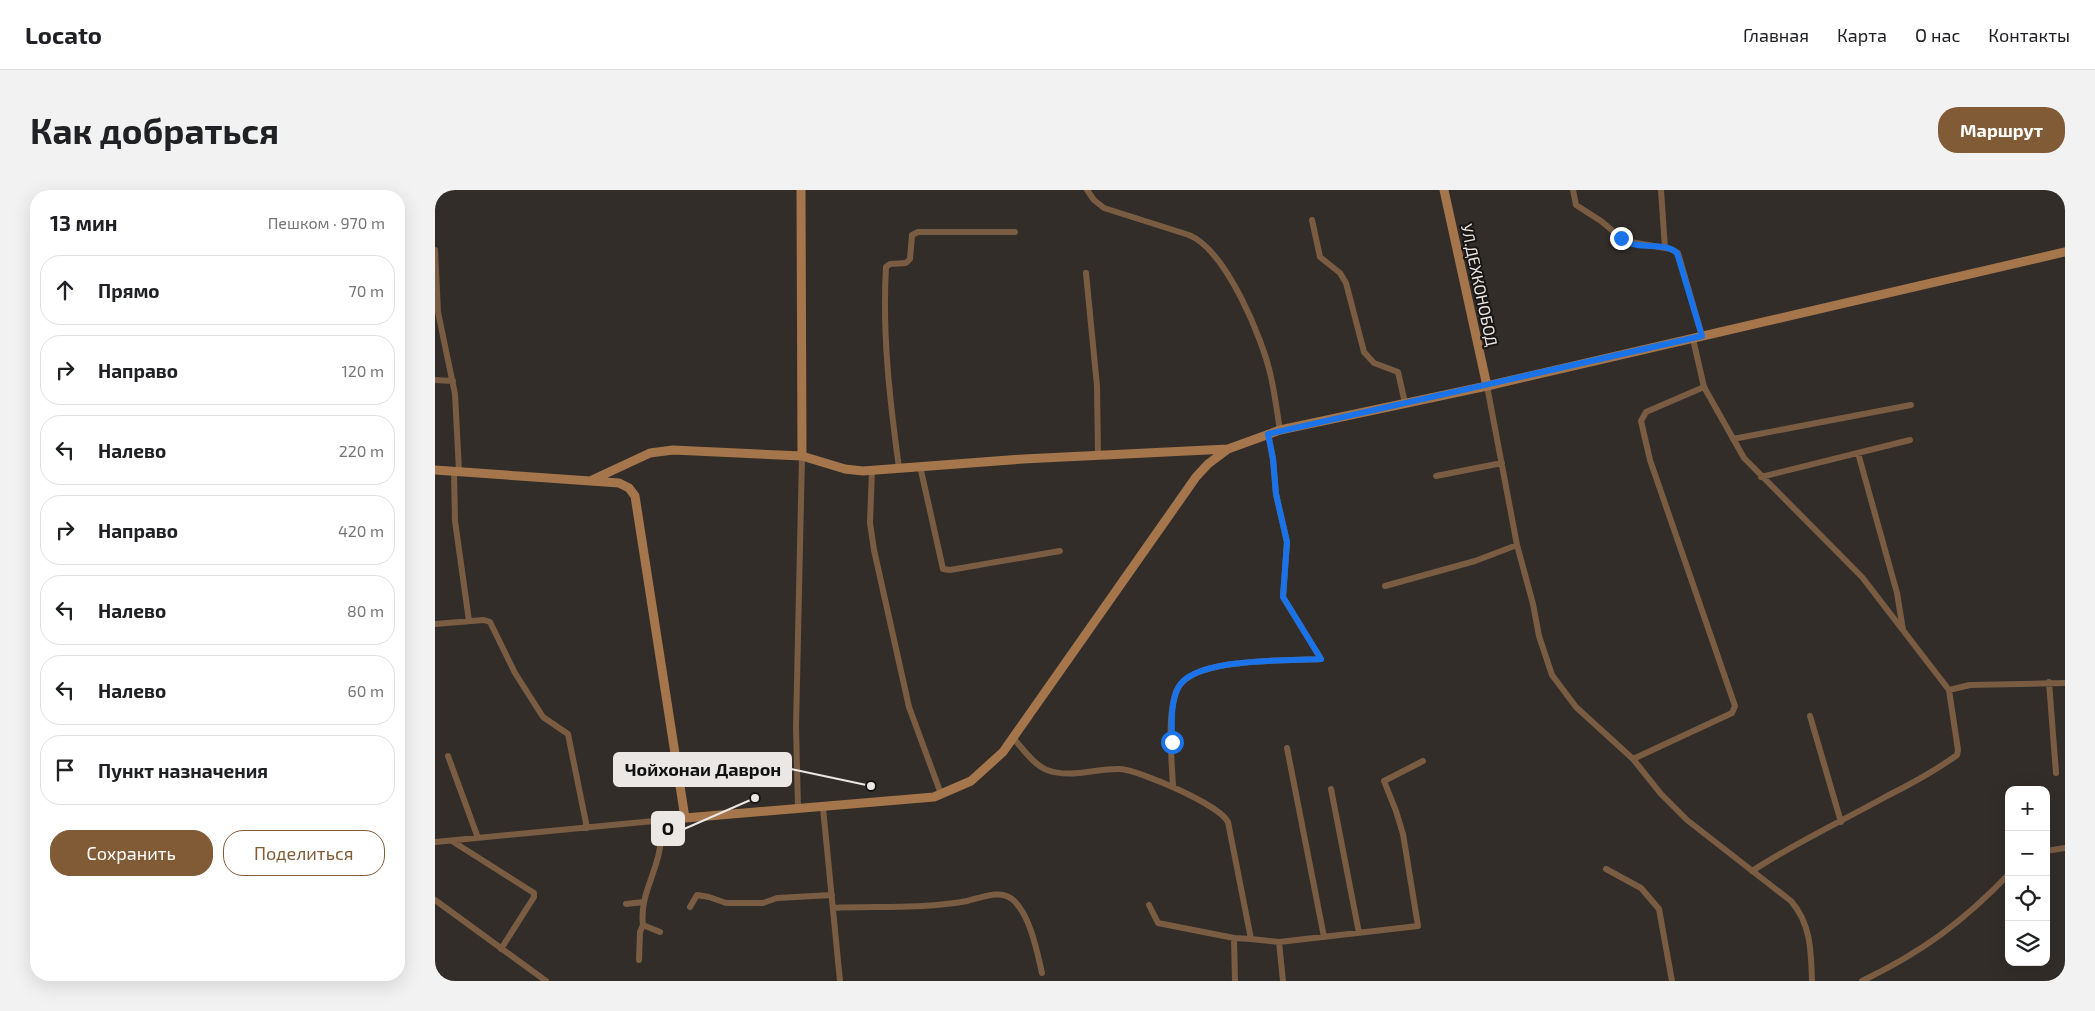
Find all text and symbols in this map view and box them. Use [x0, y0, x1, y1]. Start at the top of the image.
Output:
text: Locato [25, 20, 102, 49]
text: Главная [1743, 24, 1809, 46]
text: Карта [1837, 24, 1887, 46]
text: О нас [1915, 24, 1960, 46]
text: Контакты [1988, 24, 2070, 46]
button: Маршрут [1938, 107, 2065, 153]
text: Как добраться [30, 109, 279, 151]
text: 13 мин [50, 210, 118, 235]
text: Пешком · 970 m [268, 213, 385, 232]
street label: УЛ.ДЕХКОНОБОД [1458, 222, 1502, 348]
route end [1610, 227, 1633, 250]
icon: ahead [51, 276, 79, 304]
text: Прямо [98, 279, 160, 302]
text: 70 m [349, 281, 384, 300]
icon: right [51, 356, 79, 384]
text: Направо [98, 359, 178, 382]
text: 120 m [341, 361, 384, 380]
icon: left [51, 436, 79, 464]
text: Налево [98, 439, 166, 462]
text: 220 m [339, 441, 384, 460]
icon: right [51, 516, 79, 544]
text: Направо [98, 519, 178, 542]
text: 420 m [338, 521, 384, 540]
icon: left [51, 596, 79, 624]
text: Налево [98, 599, 166, 622]
text: 80 m [347, 601, 384, 620]
icon: left [51, 676, 79, 704]
text: Налево [98, 679, 166, 702]
text: 60 m [348, 681, 384, 700]
route start [1161, 731, 1184, 754]
callout: Чойхонаи Даврон [614, 753, 791, 786]
icon: arrive [51, 756, 79, 784]
text: Чойхонаи Даврон [625, 758, 781, 780]
text: Пункт назначения [98, 759, 268, 782]
map controls [2005, 786, 2050, 966]
button: + [2005, 786, 2050, 831]
callout: O [652, 812, 684, 845]
text: O [662, 817, 674, 839]
button: Сохранить [50, 830, 213, 876]
button: Поделиться [223, 830, 385, 876]
button: − [2005, 831, 2050, 876]
button: locate [2005, 876, 2050, 921]
button: layers [2005, 921, 2050, 966]

